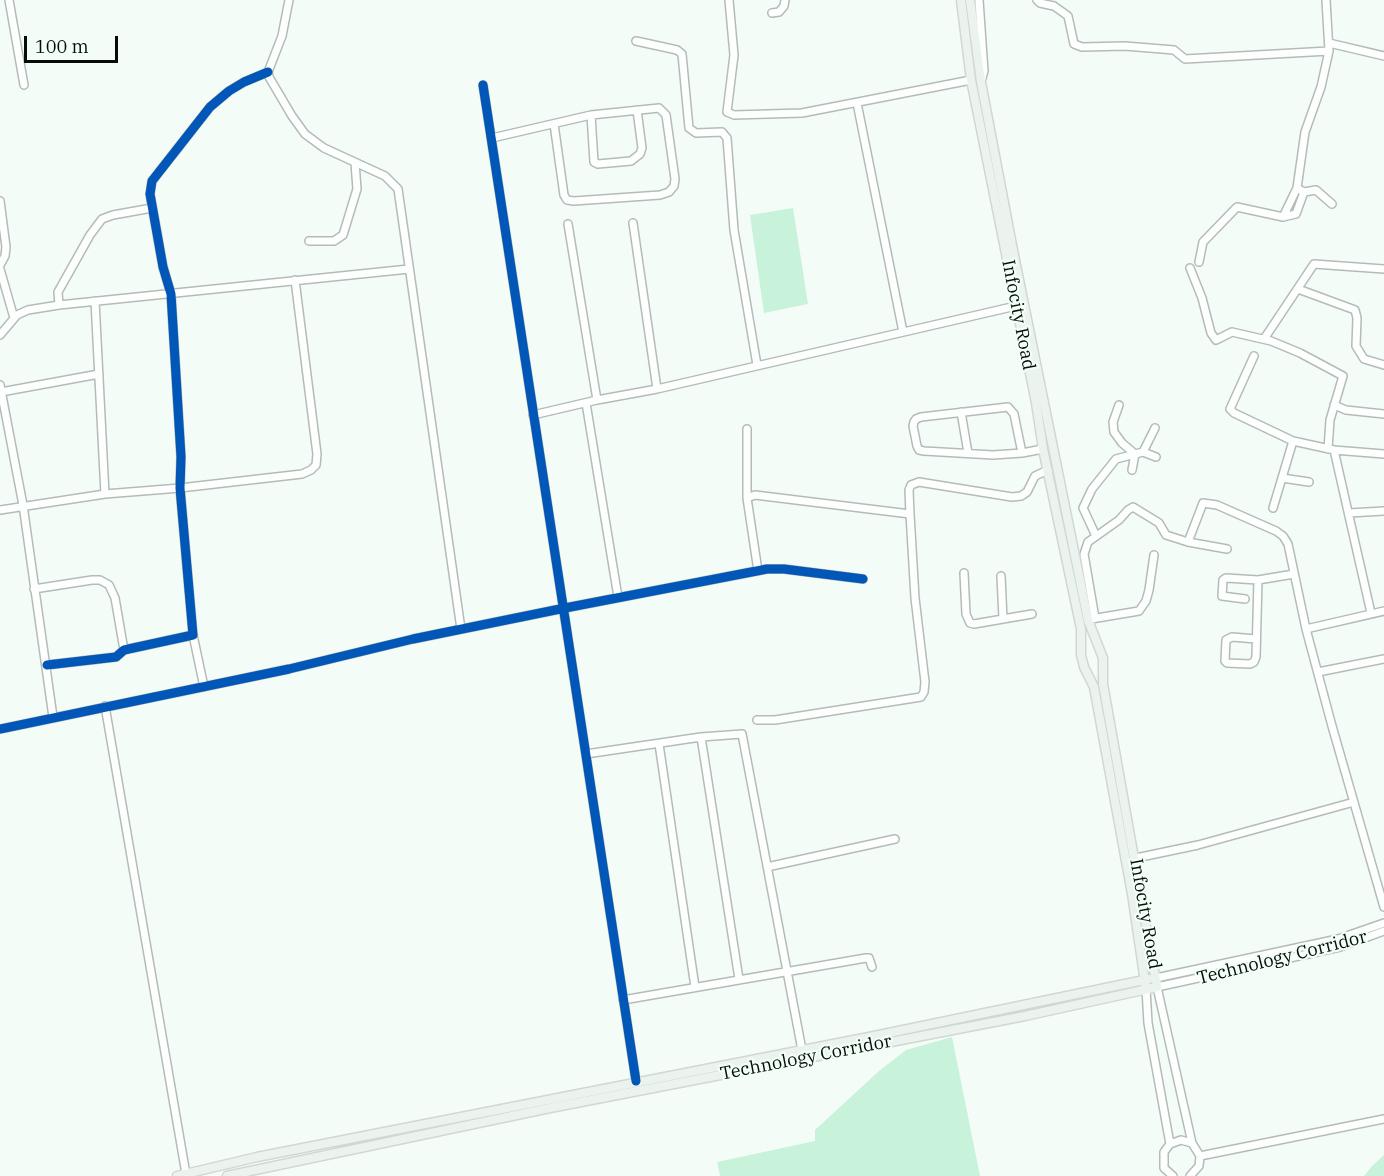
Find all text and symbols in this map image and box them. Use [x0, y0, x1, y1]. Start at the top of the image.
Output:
scale bar [27, 24, 122, 62]
text: 100 m [35, 35, 89, 58]
street label: Infocity Road [997, 258, 1039, 372]
street label: Infocity Road [1125, 857, 1165, 971]
street label: Technology Corridor [1195, 926, 1369, 990]
street label: Technology Corridor [718, 1031, 894, 1085]

